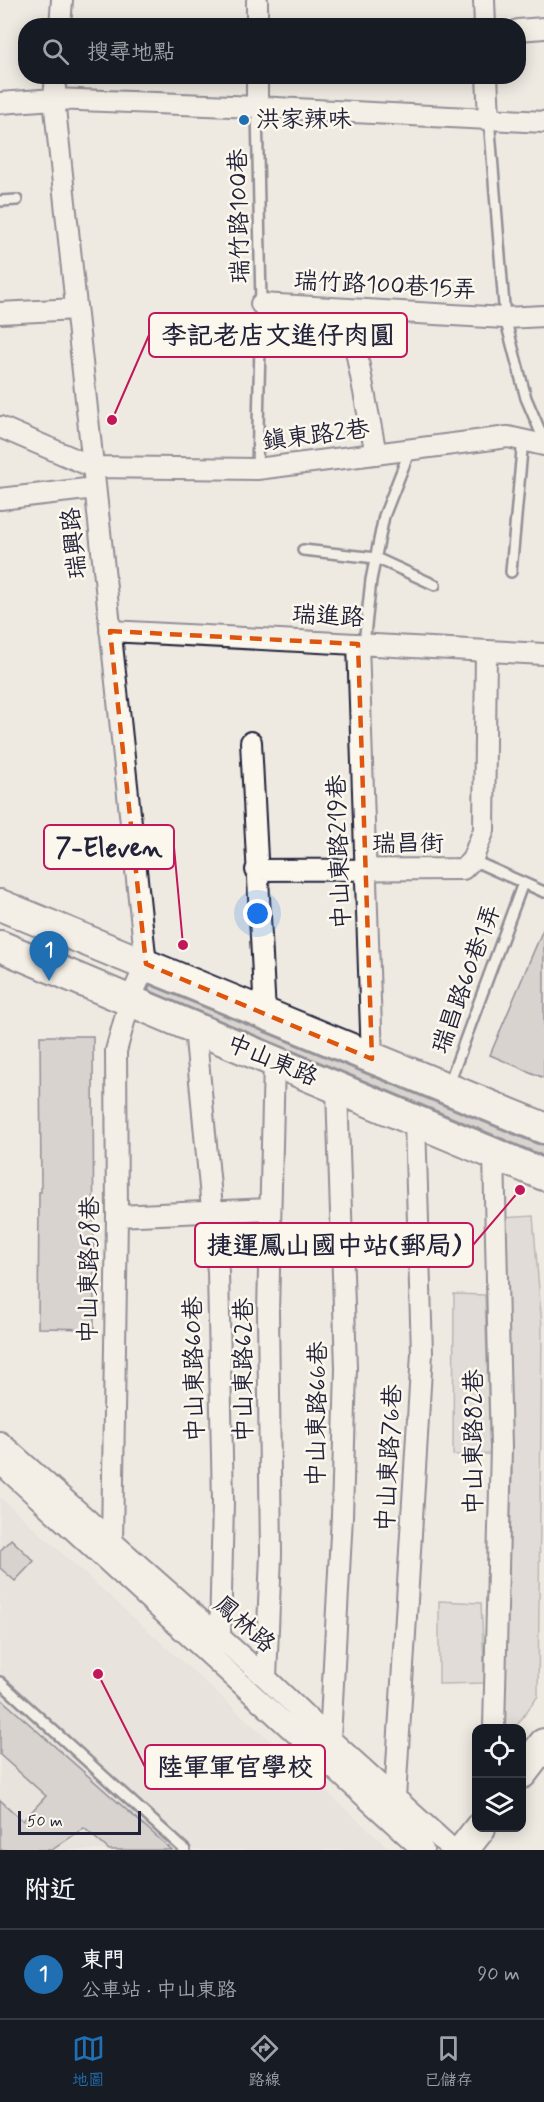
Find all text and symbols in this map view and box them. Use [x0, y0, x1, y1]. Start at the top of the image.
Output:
search box [18, 18, 526, 84]
icon: search [39, 35, 72, 68]
text: 搜尋地點 [87, 39, 175, 67]
place label: 洪家辣味 [256, 105, 352, 136]
marker: 洪家辣味 [237, 113, 251, 127]
street label: 瑞竹路100巷 [223, 148, 257, 284]
street label: 瑞竹路100巷15弄 [293, 266, 477, 306]
callout: 李記老店文進仔肉圓 [149, 313, 407, 357]
text: 李記老店文進仔肉圓 [161, 320, 395, 354]
street label: 鎮東路2巷 [261, 414, 371, 458]
street label: 瑞興路 [56, 506, 94, 580]
street label: 瑞進路 [291, 600, 365, 634]
street label: 中山東路219巷 [322, 774, 358, 930]
callout: 7-Eleven [44, 825, 174, 869]
street label: 瑞昌街 [372, 829, 444, 860]
text: 7-Eleven [56, 832, 163, 866]
your location [243, 899, 272, 928]
street label: 瑞昌路60巷1弄 [426, 900, 508, 1058]
pin: 1 [29, 932, 68, 981]
street label: 中山東路 [222, 1028, 322, 1094]
street label: 中山東路58巷 [73, 1196, 107, 1344]
callout: 捷運鳳山國中站(郵局) [195, 1223, 473, 1267]
text: 捷運鳳山國中站(郵局) [207, 1230, 462, 1264]
street label: 中山東路60巷 [178, 1296, 212, 1442]
street label: 中山東路62巷 [229, 1298, 260, 1442]
street label: 中山東路66巷 [301, 1341, 335, 1487]
street label: 中山東路82巷 [459, 1369, 490, 1515]
street label: 中山東路76巷 [371, 1383, 409, 1533]
street label: 鳳林路 [207, 1590, 281, 1660]
map controls [472, 1724, 526, 1832]
button: locate [472, 1724, 526, 1778]
callout: 陸軍軍官學校 [145, 1745, 325, 1789]
text: 陸軍軍官學校 [157, 1752, 313, 1786]
button: layers [472, 1778, 526, 1832]
scale bar [18, 1808, 141, 1836]
text: 50 m [27, 1811, 63, 1832]
text: 附近 [24, 1874, 76, 1908]
text: 東門 [81, 1947, 125, 1975]
text: 1 [39, 1961, 48, 1988]
text: 90 m [477, 1961, 520, 1988]
text: 公車站 · 中山東路 [81, 1977, 236, 2004]
tab: 地圖 [72, 2032, 105, 2091]
tab: 路線 [248, 2032, 281, 2091]
tab: 已儲存 [424, 2032, 472, 2091]

